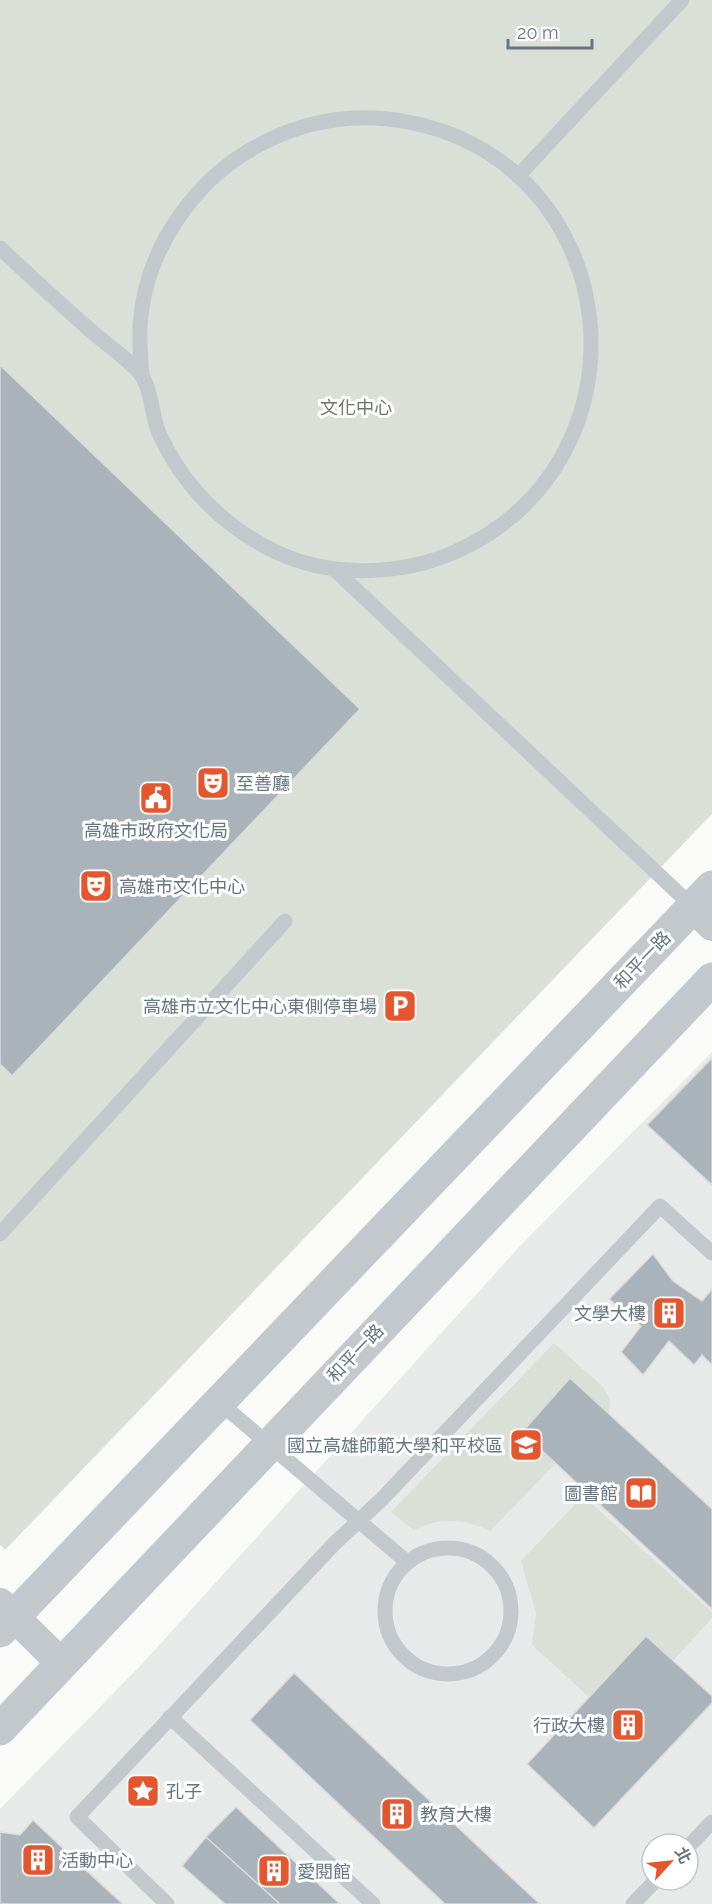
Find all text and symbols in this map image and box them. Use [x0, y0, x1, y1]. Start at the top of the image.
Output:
scale bar [508, 12, 592, 50]
text: 20 m [517, 22, 559, 43]
park label: 文化中心 [320, 397, 392, 418]
theatre icon: 至善廳 [195, 765, 231, 801]
place label: 至善廳 [236, 773, 290, 794]
public building icon: 高雄市政府文化局 [138, 780, 174, 816]
place label: 高雄市政府文化局 [84, 820, 228, 841]
theatre icon: 高雄市文化中心 [78, 868, 114, 904]
place label: 高雄市文化中心 [119, 876, 245, 897]
street label: 和平一路 [609, 927, 675, 993]
parking icon: 高雄市立文化中心東側停車場 [382, 988, 418, 1024]
place label: 高雄市立文化中心東側停車場 [143, 996, 377, 1017]
building icon: 文學大樓 [651, 1295, 687, 1331]
place label: 文學大樓 [574, 1303, 646, 1324]
street label: 和平一路 [322, 1320, 388, 1386]
school or university icon: 國立高雄師範大學和平校區 [508, 1427, 544, 1463]
place label: 國立高雄師範大學和平校區 [287, 1435, 503, 1456]
library icon: 圖書館 [623, 1475, 659, 1511]
place label: 圖書館 [564, 1483, 618, 1504]
building icon: 行政大樓 [610, 1707, 646, 1743]
place label: 行政大樓 [533, 1715, 605, 1736]
place icon: 孔子 [125, 1773, 161, 1809]
place label: 孔子 [166, 1781, 202, 1802]
building icon: 教育大樓 [379, 1796, 415, 1832]
place label: 教育大樓 [420, 1804, 492, 1825]
north arrow [640, 1832, 700, 1892]
building icon: 活動中心 [20, 1842, 56, 1878]
text: 北 [671, 1844, 695, 1867]
place label: 活動中心 [61, 1850, 133, 1871]
building icon: 愛閱館 [256, 1853, 292, 1889]
place label: 愛閱館 [297, 1861, 351, 1882]

